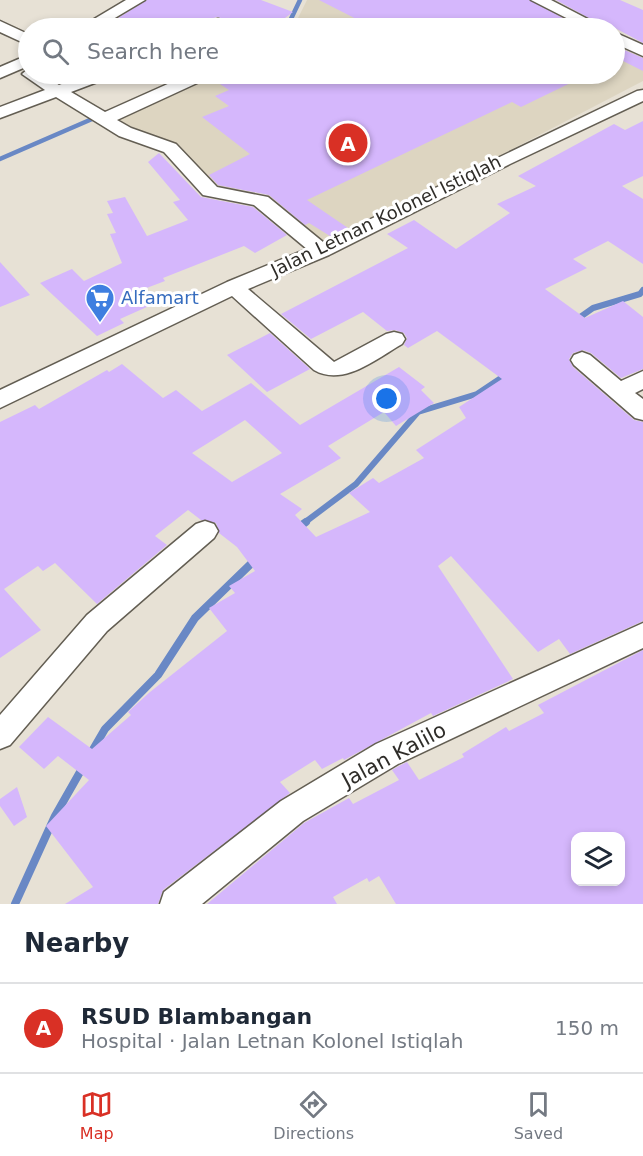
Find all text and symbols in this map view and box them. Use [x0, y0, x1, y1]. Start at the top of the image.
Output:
search box [18, 18, 625, 84]
icon: search [39, 35, 72, 68]
text: Search here [87, 39, 219, 64]
pin: A [328, 120, 368, 166]
street label: Jalan Letnan Kolonel Istiqlah [266, 151, 504, 281]
supermarket icon: Alfamart [84, 282, 116, 324]
place label: Alfamart [121, 287, 199, 308]
your location [372, 384, 401, 413]
street label: Jalan Kalilo [336, 718, 450, 793]
map controls [571, 832, 625, 886]
button: layers [571, 832, 625, 886]
text: Nearby [24, 928, 129, 958]
text: RSUD Blambangan [81, 1004, 312, 1029]
text: A [36, 1016, 51, 1040]
text: 150 m [555, 1016, 619, 1040]
text: Hospital · Jalan Letnan Kolonel Istiqlah [81, 1029, 464, 1053]
tab: Map [80, 1088, 114, 1143]
tab: Directions [273, 1088, 354, 1143]
tab: Saved [514, 1088, 563, 1143]

